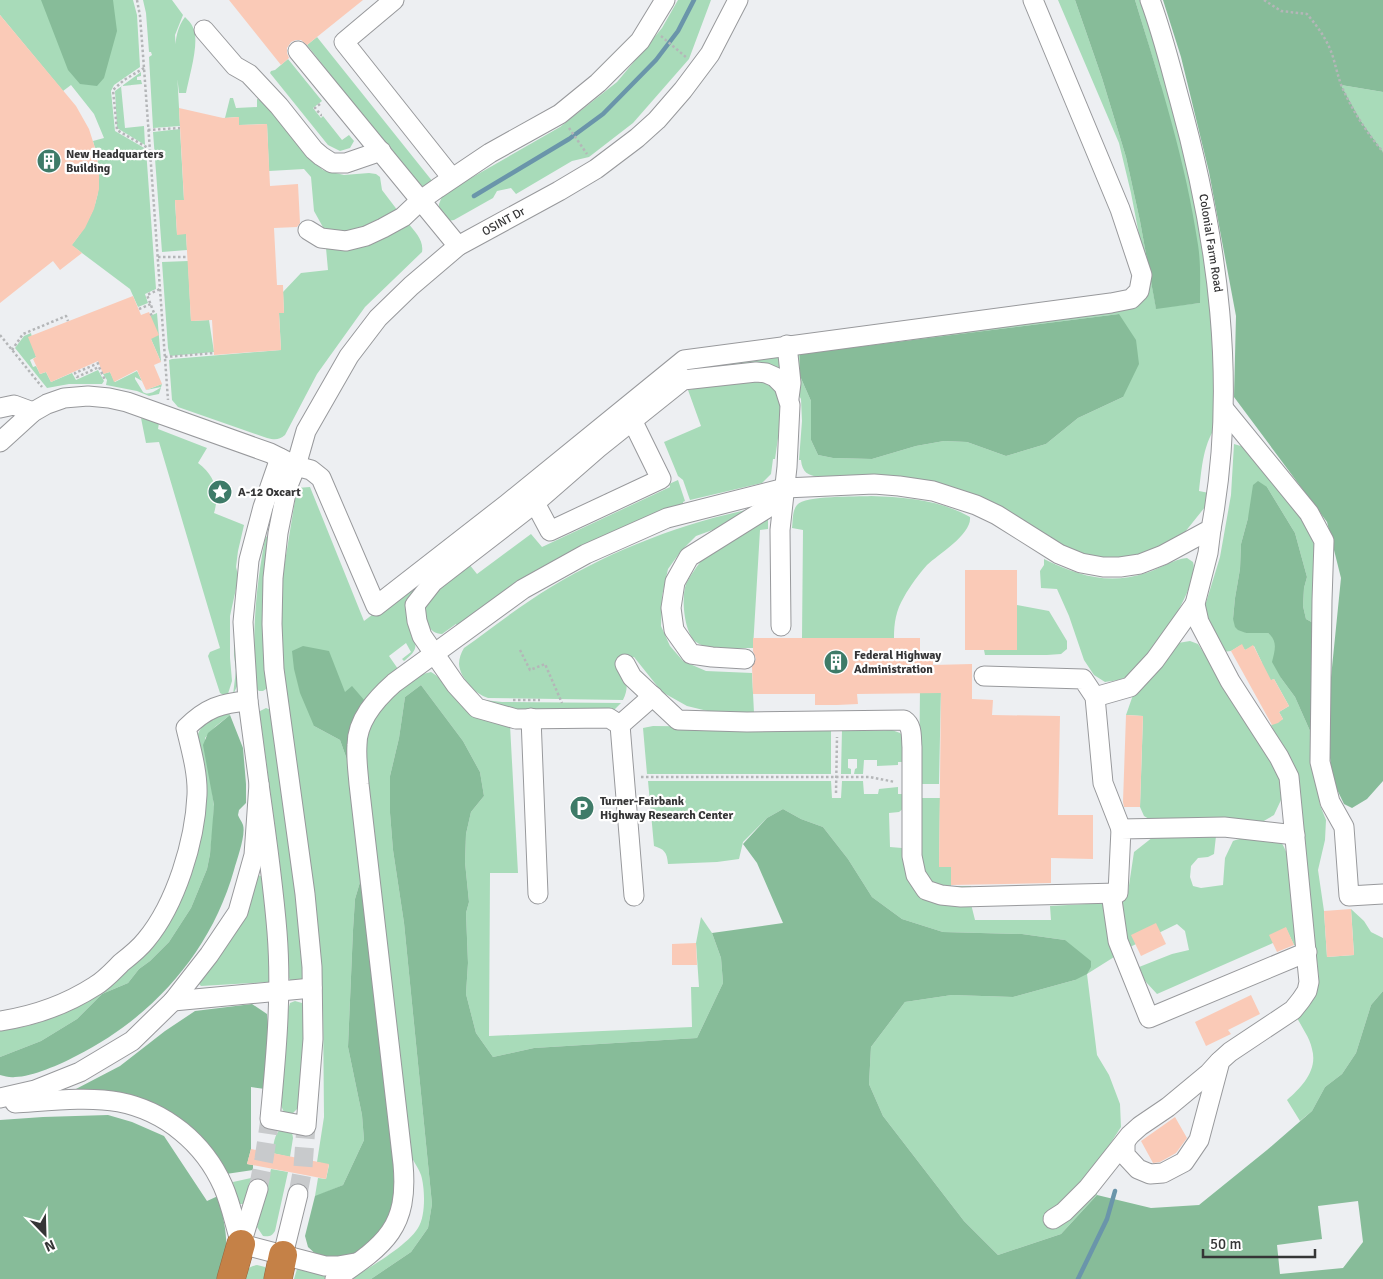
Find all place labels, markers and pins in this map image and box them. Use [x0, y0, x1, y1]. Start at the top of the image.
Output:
place label: New Headquarters Building [66, 147, 164, 176]
building icon: New Headquarters Building [36, 148, 62, 174]
place icon: A-12 Oxcart [207, 479, 233, 505]
place label: A-12 Oxcart [238, 485, 301, 500]
place label: Federal Highway Administration [854, 648, 941, 677]
building icon: Federal Highway Administration [823, 649, 849, 675]
place label: Turner-Fairbank Highway Research Center [600, 794, 733, 823]
parking icon: Turner-Fairbank Highway Research Center [569, 795, 595, 821]

